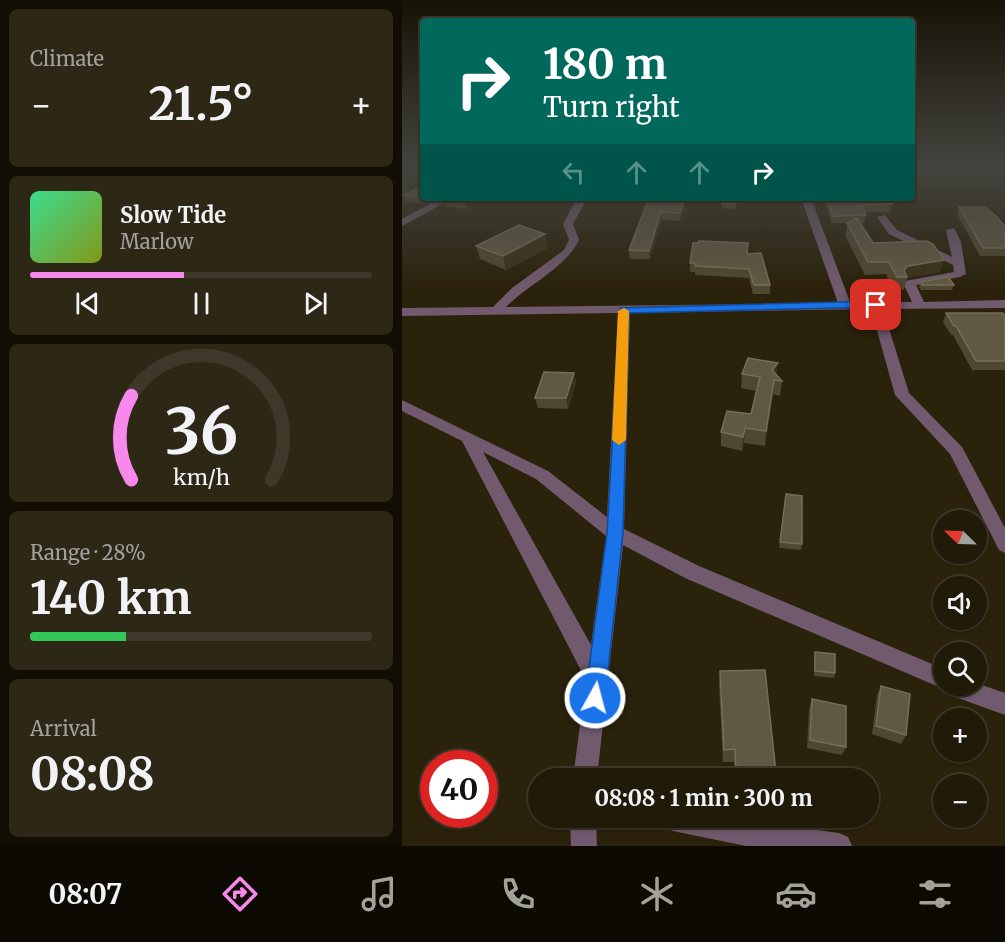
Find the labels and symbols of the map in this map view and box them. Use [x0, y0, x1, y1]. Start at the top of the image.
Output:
pin [850, 279, 901, 330]
north arrow [933, 510, 987, 564]
position arrow [563, 666, 627, 730]
speed limit sign: 40 [420, 750, 498, 828]

